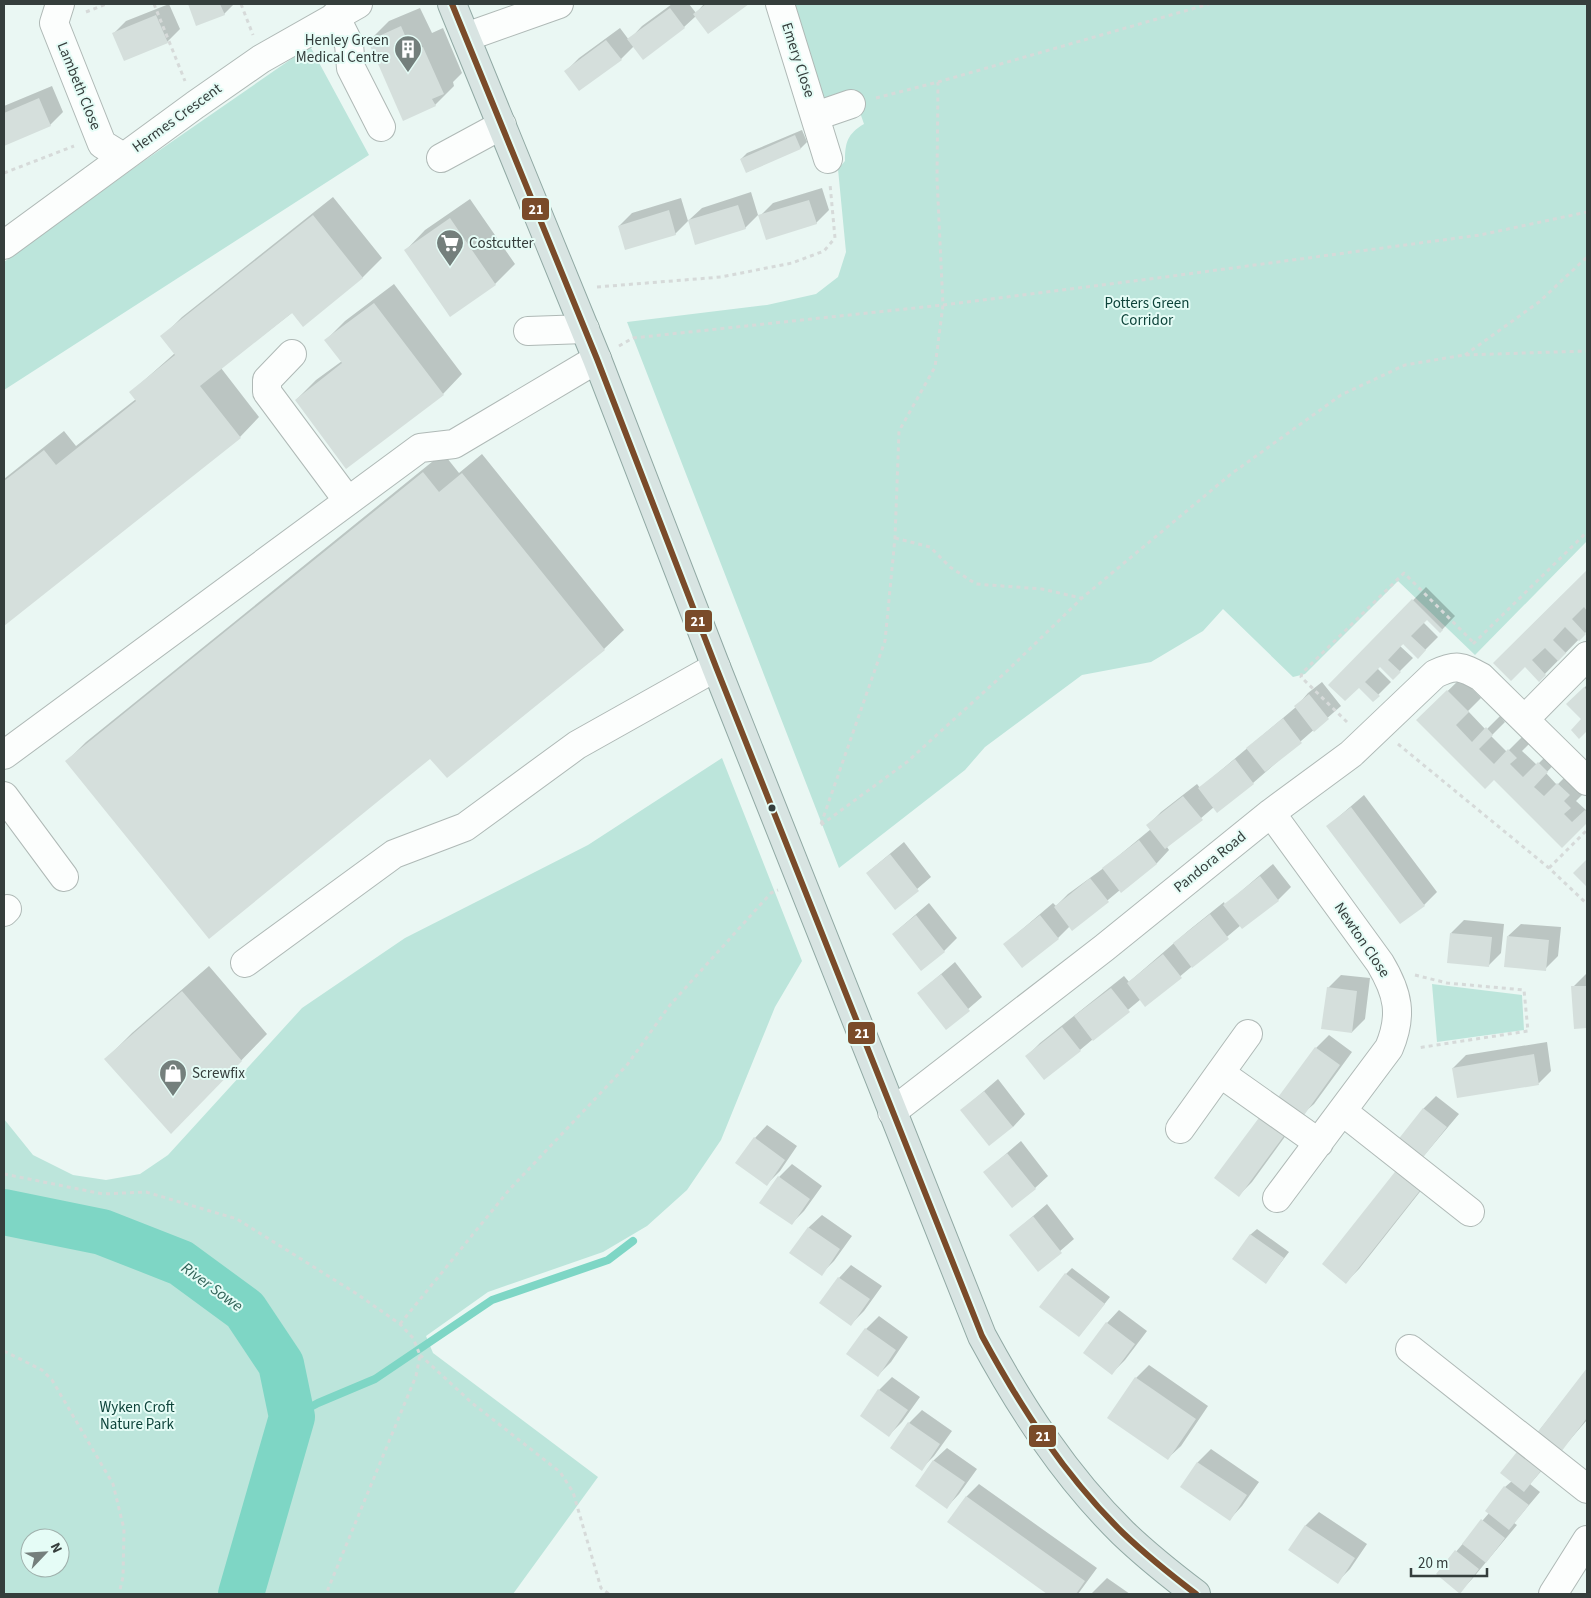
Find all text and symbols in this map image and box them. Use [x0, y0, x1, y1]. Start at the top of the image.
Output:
street label: Emery Close [776, 20, 820, 100]
place label: Henley Green Medical Centre [296, 30, 389, 68]
building icon: Henley Green Medical Centre [393, 34, 423, 73]
street label: Lambeth Close [52, 39, 106, 133]
street label: Hermes Crescent [128, 78, 226, 158]
line badge: 21 [521, 197, 550, 221]
text: 21 [529, 200, 543, 220]
supermarket icon: Costcutter [435, 228, 465, 267]
place label: Costcutter [469, 233, 535, 254]
park label: Potters Green Corridor [1105, 293, 1189, 331]
line badge: 21 [684, 609, 713, 633]
text: 21 [691, 612, 705, 632]
unlabelled marker [767, 803, 777, 813]
street label: Pandora Road [1169, 826, 1251, 898]
street label: Newton Close [1329, 898, 1395, 982]
line badge: 21 [847, 1021, 876, 1045]
text: 21 [855, 1024, 869, 1044]
shop icon: Screwfix [158, 1058, 188, 1097]
place label: Screwfix [192, 1063, 245, 1084]
water label: River Sowe [177, 1257, 248, 1317]
park label: Wyken Croft Nature Park [99, 1397, 175, 1435]
line badge: 21 [1028, 1424, 1057, 1448]
text: 21 [1036, 1427, 1050, 1447]
north arrow [20, 1528, 70, 1578]
text: N [45, 1539, 67, 1556]
scale bar [1411, 1546, 1487, 1578]
text: 20 m [1418, 1553, 1448, 1574]

